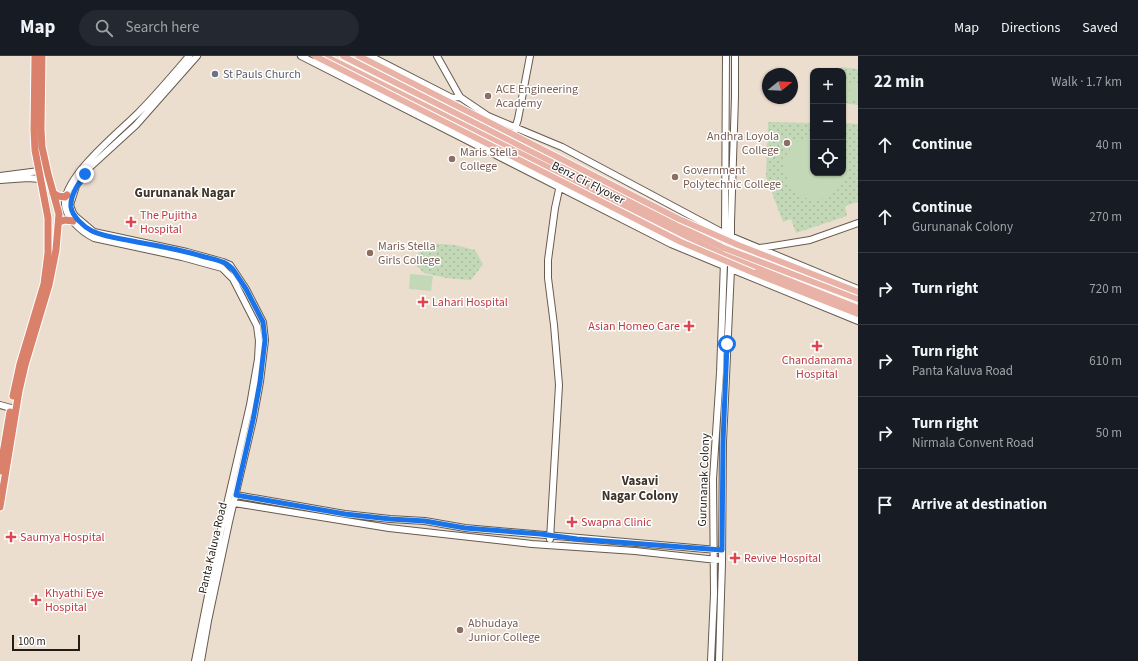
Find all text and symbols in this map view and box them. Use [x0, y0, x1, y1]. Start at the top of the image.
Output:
search box [79, 10, 359, 46]
text: Map [20, 14, 55, 41]
icon: search [93, 17, 115, 39]
text: Search here [125, 17, 199, 38]
text: Map [954, 18, 979, 38]
text: Directions [1001, 18, 1060, 38]
text: Saved [1082, 18, 1118, 38]
place label: St Pauls Church [223, 66, 301, 83]
north arrow [762, 68, 798, 104]
map controls [810, 68, 846, 176]
button: + [810, 68, 846, 104]
marker: St Pauls Church [210, 69, 220, 79]
text: 22 min [874, 70, 924, 94]
text: Walk · 1.7 km [1051, 73, 1122, 91]
place label: ACE Engineering Academy [496, 81, 578, 112]
marker: ACE Engineering Academy [483, 91, 493, 101]
button: − [810, 104, 846, 140]
place label: Andhra Loyola College [707, 128, 779, 159]
icon: ahead [874, 134, 896, 156]
text: Continue [912, 134, 972, 155]
text: 40 m [1096, 136, 1122, 154]
marker: Andhra Loyola College [782, 138, 792, 148]
button: locate [810, 140, 846, 176]
place label: Maris Stella College [460, 144, 517, 175]
marker: Maris Stella College [447, 154, 457, 164]
street label: Benz Cir Flyover [548, 157, 628, 209]
place label: Government Polytechnic College [683, 162, 781, 193]
route end [76, 165, 94, 183]
marker: Government Polytechnic College [670, 172, 680, 182]
district label: Gurunanak Nagar [135, 184, 236, 202]
text: Continue [912, 197, 972, 218]
icon: ahead [874, 206, 896, 228]
place label: The Pujitha Hospital [140, 207, 197, 238]
text: 270 m [1089, 208, 1122, 226]
marker: The Pujitha Hospital [125, 216, 137, 228]
text: Gurunanak Colony [912, 218, 1013, 236]
place label: Maris Stella Girls College [378, 238, 440, 269]
marker: Maris Stella Girls College [365, 248, 375, 258]
icon: right [874, 278, 896, 300]
text: Turn right [912, 278, 978, 299]
text: 720 m [1089, 280, 1122, 298]
place label: Lahari Hospital [432, 294, 508, 311]
marker: Lahari Hospital [417, 296, 429, 308]
place label: Asian Homeo Care [588, 318, 680, 335]
marker: Asian Homeo Care [683, 320, 695, 332]
route start [718, 335, 736, 353]
marker: Chandamama Hospital [811, 340, 823, 352]
text: Turn right [912, 341, 978, 362]
icon: right [874, 350, 896, 372]
place label: Chandamama Hospital [782, 352, 852, 383]
text: 610 m [1089, 352, 1122, 370]
text: Panta Kaluva Road [912, 362, 1013, 380]
text: Turn right [912, 413, 978, 434]
icon: right [874, 422, 896, 444]
text: 50 m [1096, 424, 1122, 442]
street label: Gurunanak Colony [694, 433, 714, 527]
text: Nirmala Convent Road [912, 434, 1034, 452]
district label: Vasavi Nagar Colony [602, 472, 679, 505]
icon: arrive [874, 494, 896, 516]
text: Arrive at destination [912, 494, 1047, 515]
street label: Panta Kaluva Road [194, 501, 232, 595]
place label: Swapna Clinic [581, 514, 652, 531]
marker: Swapna Clinic [566, 516, 578, 528]
place label: Saumya Hospital [20, 529, 105, 546]
marker: Saumya Hospital [5, 531, 17, 543]
place label: Revive Hospital [744, 550, 821, 567]
marker: Revive Hospital [729, 552, 741, 564]
place label: Khyathi Eye Hospital [45, 585, 103, 616]
marker: Khyathi Eye Hospital [30, 594, 42, 606]
place label: Abhudaya Junior College [468, 615, 540, 646]
marker: Abhudaya Junior College [455, 625, 465, 635]
scale bar [12, 633, 80, 652]
text: 100 m [18, 634, 46, 649]

